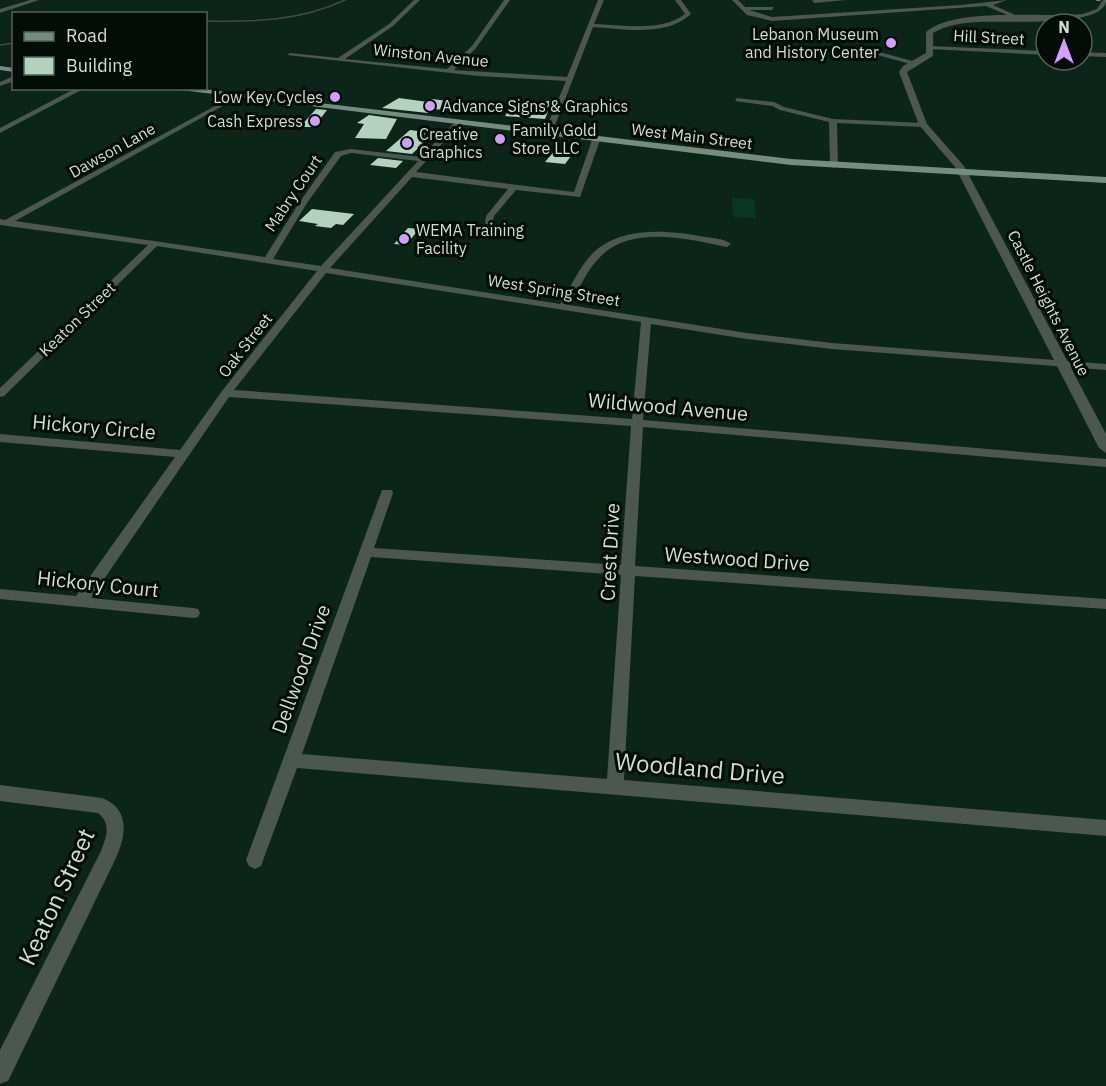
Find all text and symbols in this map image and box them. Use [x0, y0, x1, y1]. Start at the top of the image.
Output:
legend [12, 12, 207, 90]
north arrow [1034, 12, 1094, 72]
text: N [1058, 17, 1070, 37]
text: Road [66, 24, 107, 47]
place label: Lebanon Museum and History Center [745, 24, 879, 62]
street label: Hill Street [953, 25, 1025, 49]
marker: Lebanon Museum and History Center [884, 36, 898, 50]
street label: Winston Avenue [372, 39, 490, 71]
text: Building [66, 54, 133, 77]
place label: Low Key Cycles [213, 87, 323, 107]
marker: Low Key Cycles [328, 90, 342, 104]
place label: Advance Signs & Graphics [442, 96, 628, 116]
marker: Advance Signs & Graphics [423, 99, 437, 113]
place label: Cash Express [207, 111, 303, 131]
marker: Cash Express [308, 114, 322, 128]
street label: Dawson Lane [65, 118, 159, 182]
street label: West Main Street [630, 119, 754, 153]
place label: Family Gold Store LLC [512, 120, 596, 158]
place label: Creative Graphics [419, 124, 483, 162]
marker: Family Gold Store LLC [493, 132, 507, 146]
marker: Creative Graphics [400, 136, 414, 150]
street label: Mabry Court [260, 151, 326, 235]
place label: WEMA Training Facility [416, 220, 525, 258]
street label: Castle Heights Avenue [1004, 227, 1095, 379]
marker: WEMA Training Facility [397, 232, 411, 246]
street label: West Spring Street [486, 270, 622, 310]
street label: Keaton Street [35, 278, 119, 360]
street label: Oak Street [214, 309, 276, 381]
street label: Wildwood Avenue [587, 386, 749, 427]
street label: Hickory Circle [31, 408, 157, 445]
street label: Crest Drive [593, 502, 626, 602]
street label: Westwood Drive [664, 540, 811, 577]
street label: Hickory Court [36, 564, 160, 603]
street label: Dellwood Drive [265, 601, 336, 737]
street label: Woodland Drive [614, 745, 786, 791]
street label: Keaton Street [10, 823, 102, 970]

